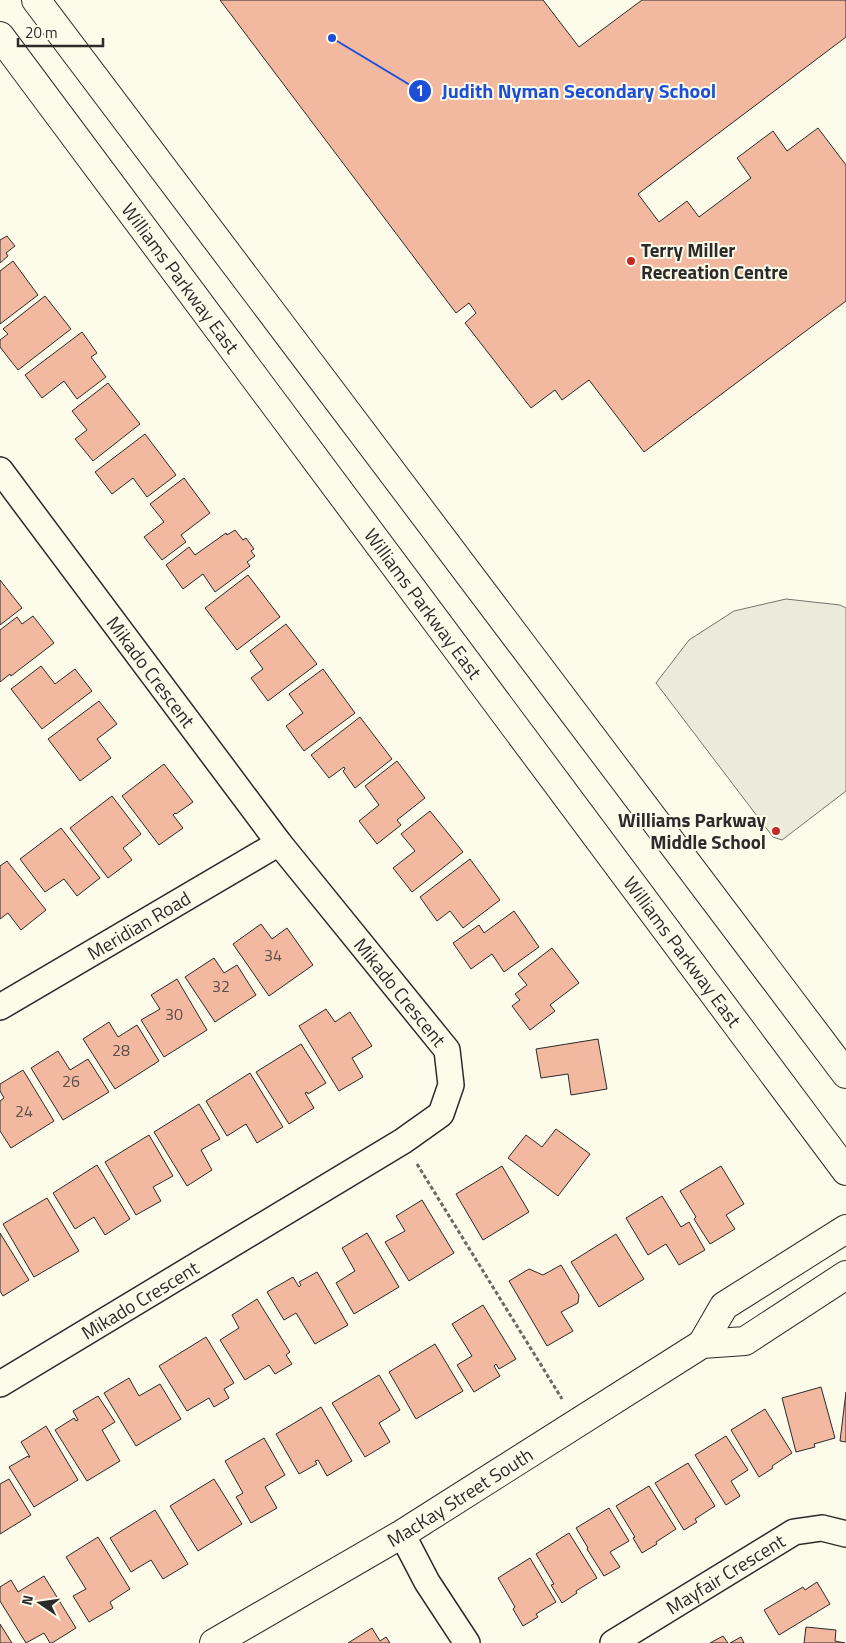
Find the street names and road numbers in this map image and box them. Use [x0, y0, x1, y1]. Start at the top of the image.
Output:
street label: Williams Parkway East [115, 196, 247, 360]
street label: Williams Parkway East [358, 522, 490, 685]
street label: Mikado Crescent [100, 610, 203, 734]
street label: Williams Parkway East [617, 870, 749, 1033]
street label: Meridian Road [81, 883, 196, 967]
street label: Mikado Crescent [347, 931, 454, 1053]
street label: Mikado Crescent [75, 1253, 204, 1346]
street label: MacKay Street South [381, 1440, 538, 1554]
street label: Mayfair Crescent [660, 1526, 791, 1621]

